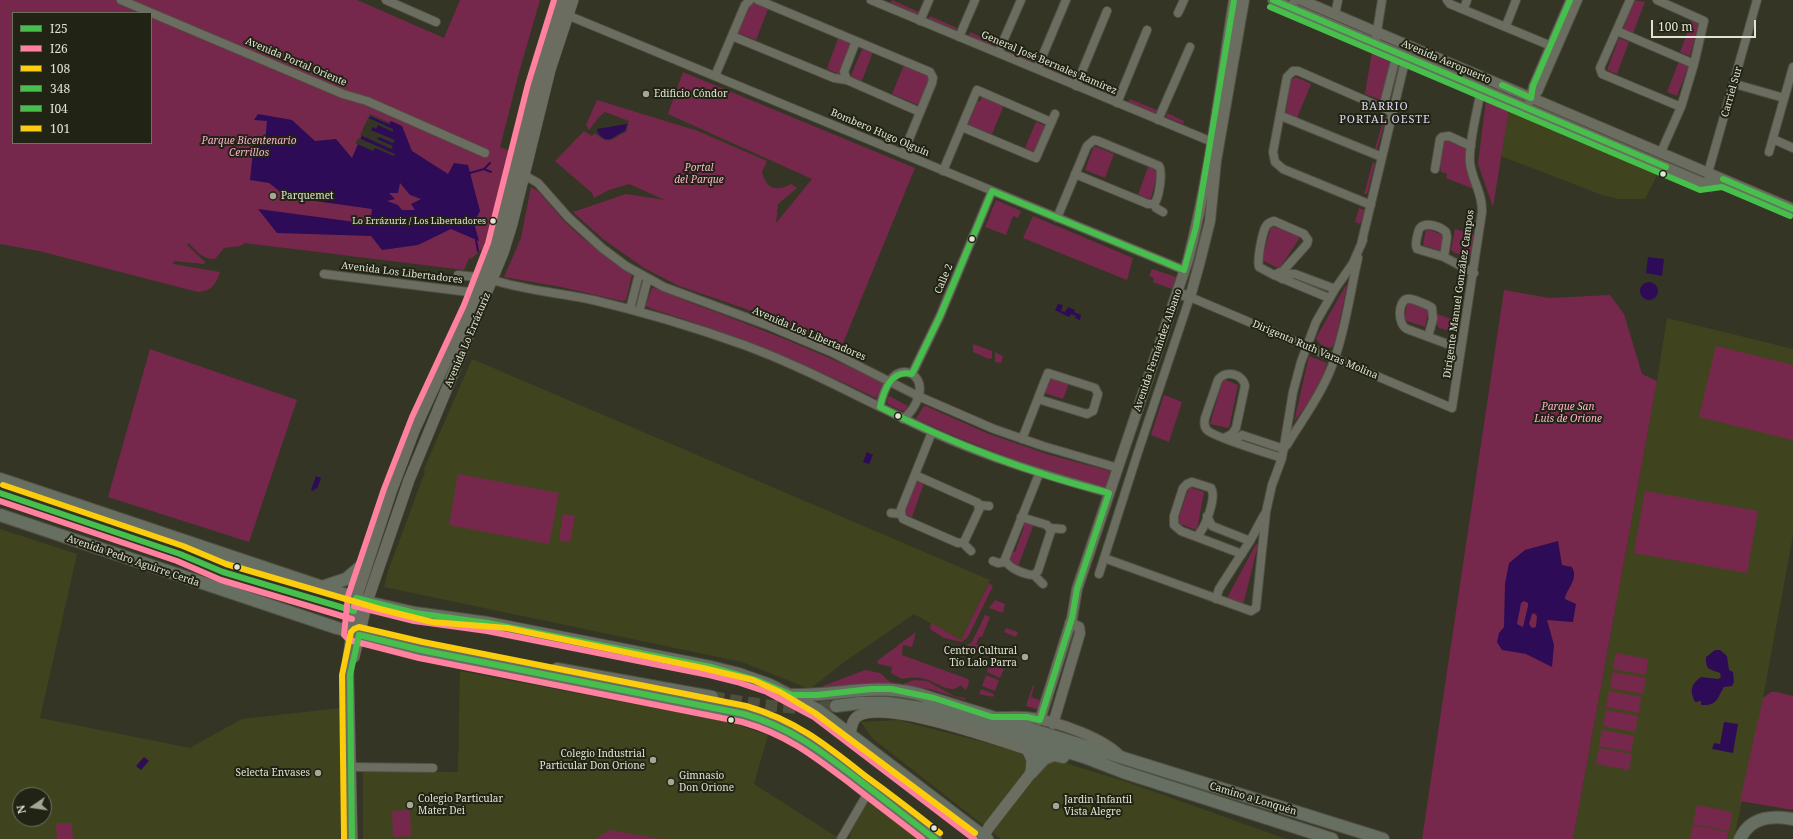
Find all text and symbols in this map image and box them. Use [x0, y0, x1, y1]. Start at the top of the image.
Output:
legend [12, 12, 152, 144]
scale bar [1653, 12, 1758, 38]
text: 100 m [1658, 18, 1693, 35]
text: I25 [50, 20, 68, 37]
street label: General José Bernales Ramírez [979, 29, 1119, 97]
street label: Avenida Portal Oriente [243, 35, 349, 89]
street label: Avenida Aeropuerto [1399, 38, 1493, 86]
text: I26 [50, 40, 68, 57]
text: 108 [50, 60, 70, 77]
street label: Carriel Sur [1719, 65, 1745, 119]
text: 348 [50, 80, 70, 97]
place label: Edificio Cóndor [654, 88, 728, 100]
marker: Edificio Cóndor [641, 89, 651, 99]
text: I04 [50, 100, 68, 117]
district label: BARRIO PORTAL OESTE [1339, 100, 1431, 126]
street label: Bombero Hugo Olguín [829, 107, 931, 159]
text: 101 [50, 120, 70, 137]
park label: Parque Bicentenario Cerrillos [202, 135, 296, 158]
park label: Portal del Parque [674, 162, 724, 186]
unlabelled marker [1658, 169, 1668, 179]
place label: Parquemet [281, 190, 334, 202]
marker: Parquemet [268, 191, 278, 201]
street label: Dirigente Manuel González Campos [1441, 209, 1477, 379]
place label: Lo Errázuriz / Los Libertadores [352, 216, 486, 226]
marker: Lo Errázuriz / Los Libertadores [488, 216, 498, 226]
unlabelled marker [967, 234, 977, 244]
street label: Avenida Los Libertadores [341, 260, 463, 286]
street label: Calle 2 [932, 262, 956, 296]
street label: Avenida Fernández Albano [1131, 287, 1185, 413]
street label: Avenida Lo Errázuriz [443, 291, 493, 389]
street label: Avenida Los Libertadores [751, 305, 867, 363]
street label: Dirigenta Ruth Varas Molina [1250, 318, 1380, 382]
park label: Parque San Luis de Orione [1534, 401, 1602, 424]
unlabelled marker [893, 411, 903, 421]
street label: Avenida Pedro Aguirre Cerda [65, 533, 201, 589]
unlabelled marker [232, 562, 242, 572]
place label: Centro Cultural Tío Lalo Parra [944, 645, 1017, 668]
marker: Centro Cultural Tío Lalo Parra [1020, 652, 1030, 662]
unlabelled marker [726, 715, 736, 725]
place label: Colegio Industrial Particular Don Orione [540, 748, 645, 772]
marker: Colegio Industrial Particular Don Orione [648, 755, 658, 765]
place label: Selecta Envases [236, 767, 310, 779]
marker: Selecta Envases [313, 768, 323, 778]
place label: Gimnasio Don Orione [679, 770, 734, 794]
marker: Gimnasio Don Orione [666, 777, 676, 787]
street label: Camino a Lonquén [1208, 780, 1298, 818]
north arrow [12, 787, 52, 827]
place label: Colegio Particular Mater Dei [418, 793, 503, 816]
place label: Jardin Infantil Vista Alegre [1064, 794, 1132, 818]
marker: Colegio Particular Mater Dei [405, 800, 415, 810]
marker: Jardin Infantil Vista Alegre [1051, 801, 1061, 811]
text: N [13, 804, 29, 816]
unlabelled marker [929, 823, 939, 833]

